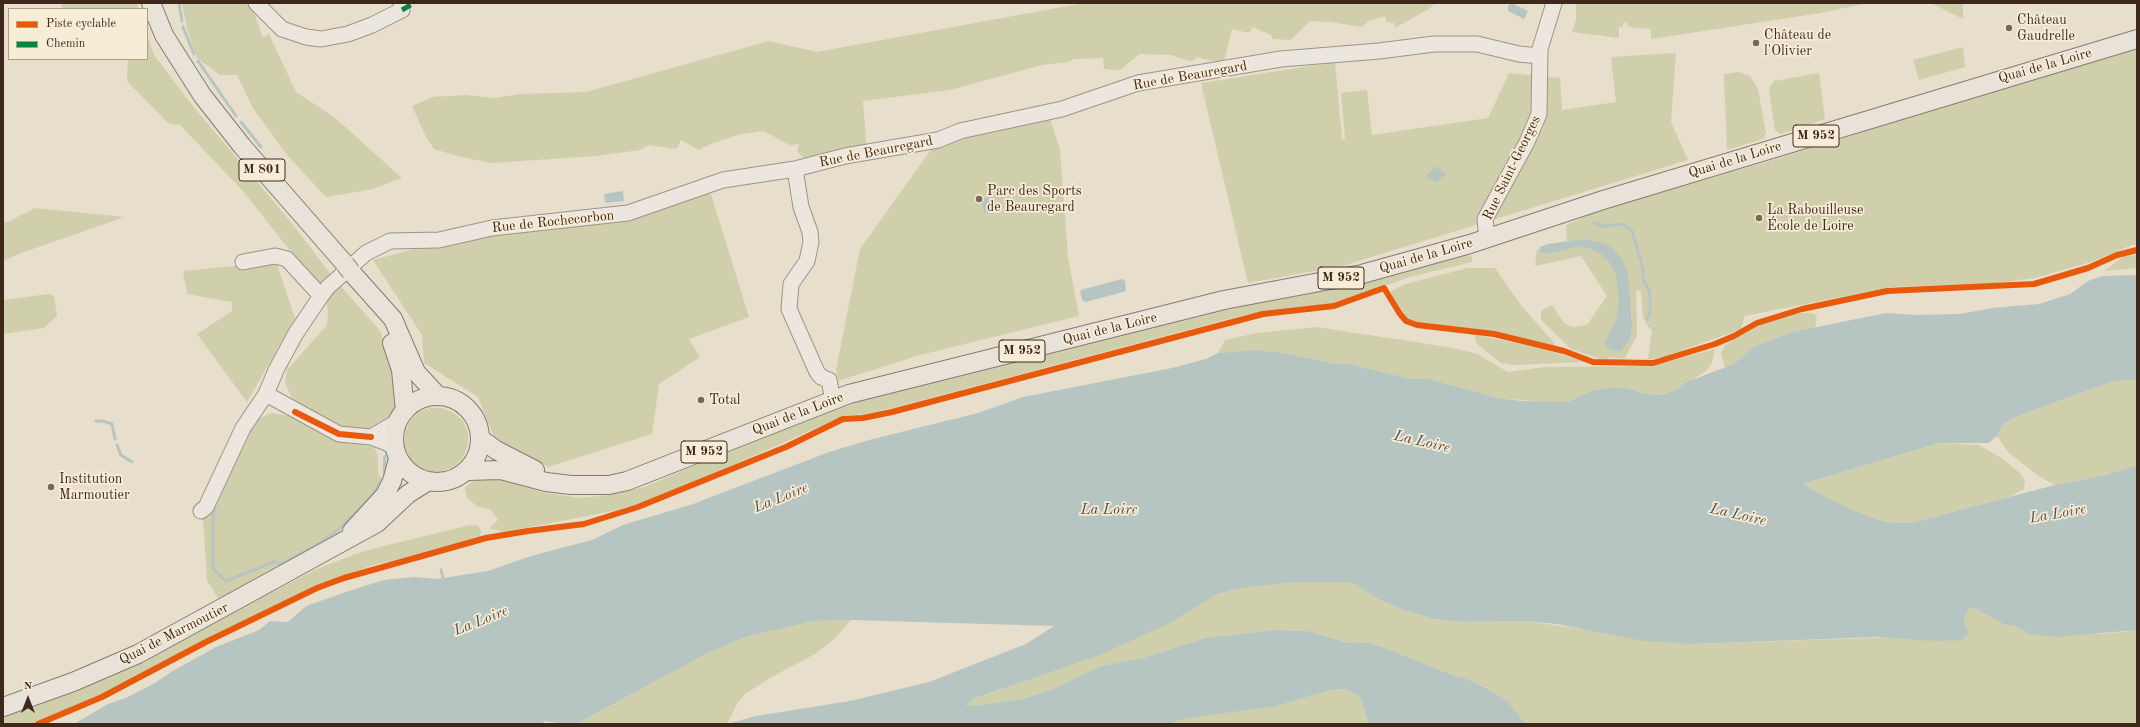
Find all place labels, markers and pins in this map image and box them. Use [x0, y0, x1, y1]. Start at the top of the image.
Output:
place label: Château Gaudrelle [2017, 12, 2075, 44]
marker: Château Gaudrelle [2004, 23, 2014, 33]
place label: Château de l'Olivier [1764, 27, 1831, 60]
marker: Château de l'Olivier [1751, 38, 1761, 48]
place label: Parc des Sports de Beauregard [987, 183, 1082, 216]
marker: Parc des Sports de Beauregard [974, 194, 984, 204]
place label: La Rabouilleuse École de Loire [1767, 202, 1864, 234]
marker: La Rabouilleuse École de Loire [1754, 213, 1764, 223]
place label: Total [709, 392, 741, 408]
marker: Total [696, 395, 706, 405]
place label: Institution Marmoutier [59, 471, 130, 504]
marker: Institution Marmoutier [46, 482, 56, 492]

